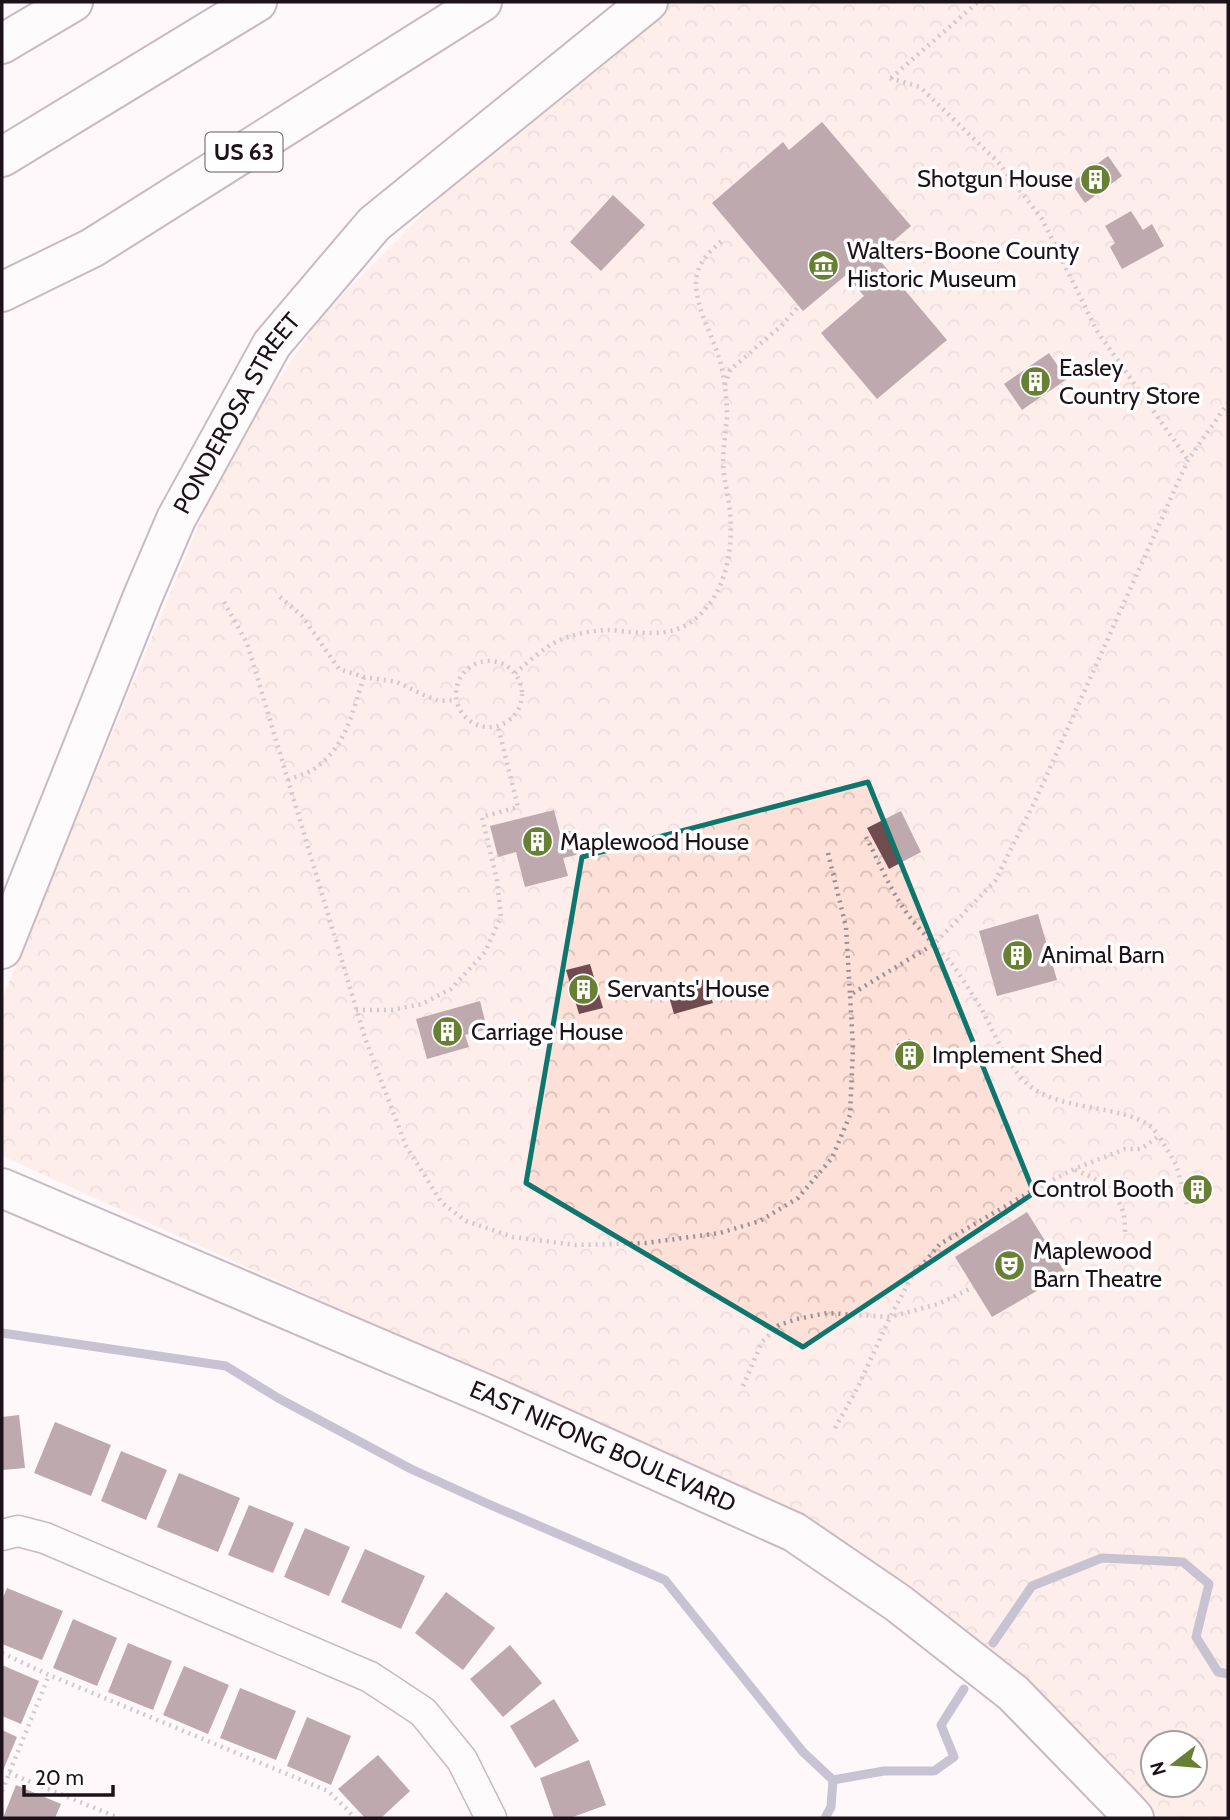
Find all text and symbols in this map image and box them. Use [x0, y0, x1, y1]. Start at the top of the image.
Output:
road number: US 63 [205, 132, 282, 172]
building icon: Shotgun House [1079, 162, 1113, 196]
place label: Shotgun House [917, 164, 1073, 193]
place label: Walters-Boone County Historic Museum [847, 236, 1079, 293]
museum icon: Walters-Boone County Historic Museum [807, 248, 841, 282]
street label: PONDEROSA STREET [167, 306, 306, 519]
place label: Easley Country Store [1059, 353, 1200, 410]
building icon: Easley Country Store [1019, 365, 1053, 399]
building icon: Maplewood House [520, 825, 554, 859]
place label: Maplewood House [560, 827, 749, 856]
building icon: Animal Barn [1001, 938, 1035, 972]
place label: Animal Barn [1041, 940, 1165, 969]
building icon: Servants' House [567, 972, 601, 1006]
place label: Servants' House [607, 974, 769, 1003]
building icon: Carriage House [431, 1015, 465, 1049]
place label: Carriage House [471, 1017, 623, 1046]
building icon: Implement Shed [892, 1038, 926, 1072]
place label: Implement Shed [932, 1040, 1103, 1069]
building icon: Control Booth [1180, 1172, 1214, 1206]
place label: Control Booth [1032, 1174, 1174, 1203]
place label: Maplewood Barn Theatre [1033, 1236, 1162, 1293]
theatre icon: Maplewood Barn Theatre [993, 1248, 1027, 1282]
street label: EAST NIFONG BOULEVARD [466, 1374, 741, 1518]
north arrow [1139, 1729, 1209, 1799]
scale bar [24, 1754, 114, 1798]
text: N [1145, 1759, 1171, 1778]
text: 20 m [35, 1765, 84, 1790]

